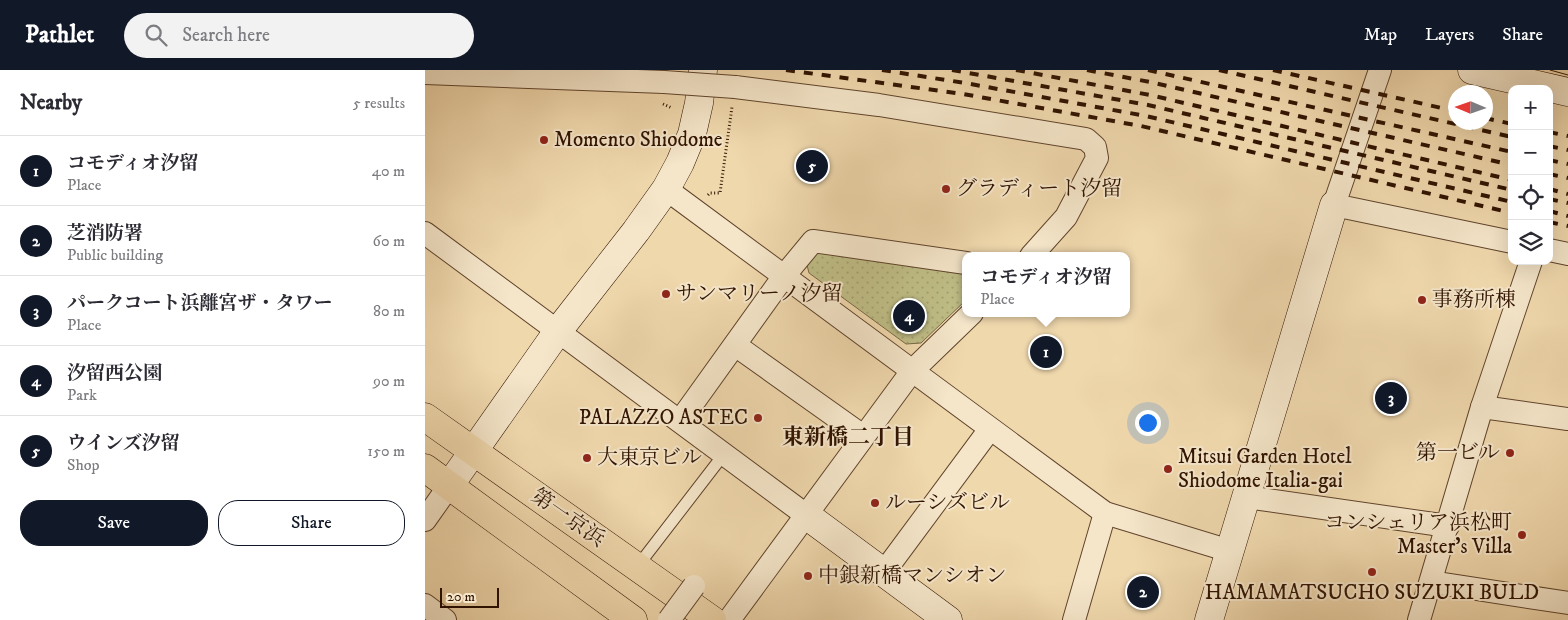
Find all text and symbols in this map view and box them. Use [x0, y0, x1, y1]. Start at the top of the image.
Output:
search box [124, 13, 474, 58]
text: Pathlet [25, 20, 94, 50]
icon: search [142, 21, 170, 49]
text: Search here [182, 24, 270, 47]
text: Map [1364, 24, 1397, 46]
text: Layers [1425, 24, 1474, 46]
text: Share [1502, 24, 1543, 46]
north arrow [1448, 85, 1493, 130]
map controls [1508, 85, 1553, 265]
button: + [1508, 85, 1553, 130]
text: Nearby [20, 90, 82, 116]
text: 5 results [353, 93, 405, 113]
place label: Momento Shiodome [554, 127, 723, 153]
button: − [1508, 130, 1553, 175]
marker: Momento Shiodome [538, 134, 550, 146]
pin: 5 [796, 147, 828, 185]
text: コモディオ汐留 [67, 152, 198, 175]
text: 1 [33, 161, 39, 181]
text: 40 m [372, 161, 405, 181]
text: Place [67, 175, 101, 195]
button: locate [1508, 175, 1553, 220]
place label: グラディート汐留 [956, 176, 1122, 202]
marker: グラディート汐留 [940, 183, 952, 195]
button: layers [1508, 220, 1553, 265]
text: 芝消防署 [67, 222, 143, 245]
text: 2 [32, 231, 40, 251]
text: 60 m [373, 231, 405, 251]
text: Public building [67, 245, 163, 265]
popup [962, 252, 1130, 317]
text: コモディオ汐留 [980, 266, 1112, 289]
place label: サンマリーノ汐留 [676, 281, 843, 307]
place label: 事務所棟 [1432, 287, 1516, 313]
marker: サンマリーノ汐留 [660, 288, 672, 300]
text: Place [980, 289, 1015, 309]
text: パークコート浜離宮ザ・タワー [67, 292, 333, 315]
marker: 事務所棟 [1416, 294, 1428, 306]
pin: 4 [893, 297, 925, 335]
text: 3 [33, 301, 39, 321]
text: 80 m [373, 301, 405, 321]
text: Place [67, 315, 101, 335]
pin: 1 [1030, 333, 1062, 371]
text: 汐留西公園 [67, 362, 162, 385]
text: 4 [31, 371, 41, 391]
text: 90 m [373, 371, 405, 391]
pin: 3 [1375, 379, 1407, 417]
text: Park [67, 385, 97, 405]
place label: PALAZZO ASTEC [579, 405, 748, 431]
your location [1135, 410, 1161, 436]
marker: PALAZZO ASTEC [752, 412, 764, 424]
district label: 東新橋二丁目 [782, 424, 914, 451]
text: ウインズ汐留 [67, 432, 180, 455]
place label: 第一ビル [1416, 440, 1500, 466]
text: 5 [32, 441, 40, 461]
text: 150 m [367, 441, 405, 461]
place label: Mitsui Garden Hotel Shiodome Italia-gai [1178, 444, 1352, 494]
place label: 大東京ビル [597, 445, 702, 471]
marker: 第一ビル [1504, 447, 1516, 459]
marker: 大東京ビル [581, 452, 593, 464]
text: Shop [67, 455, 100, 475]
marker: Mitsui Garden Hotel Shiodome Italia-gai [1162, 463, 1174, 475]
street label: 第一京浜 [526, 483, 610, 553]
place label: ルーシズビル [885, 490, 1010, 516]
marker: ルーシズビル [869, 497, 881, 509]
button: Save [20, 500, 208, 546]
button: Share [218, 500, 405, 546]
place label: コンシェリア浜松町 Master’s Villa [1324, 510, 1512, 560]
marker: コンシェリア浜松町 Master’s Villa [1516, 529, 1528, 541]
place label: 中銀新橋マンシオン [818, 563, 1006, 589]
marker: HAMAMATSUCHO SUZUKI BULD [1366, 566, 1378, 578]
marker: 中銀新橋マンシオン [802, 570, 814, 582]
pin: 2 [1127, 573, 1159, 611]
place label: HAMAMATSUCHO SUZUKI BULD [1205, 580, 1539, 606]
scale bar [440, 585, 499, 608]
text: 20 m [447, 588, 475, 606]

